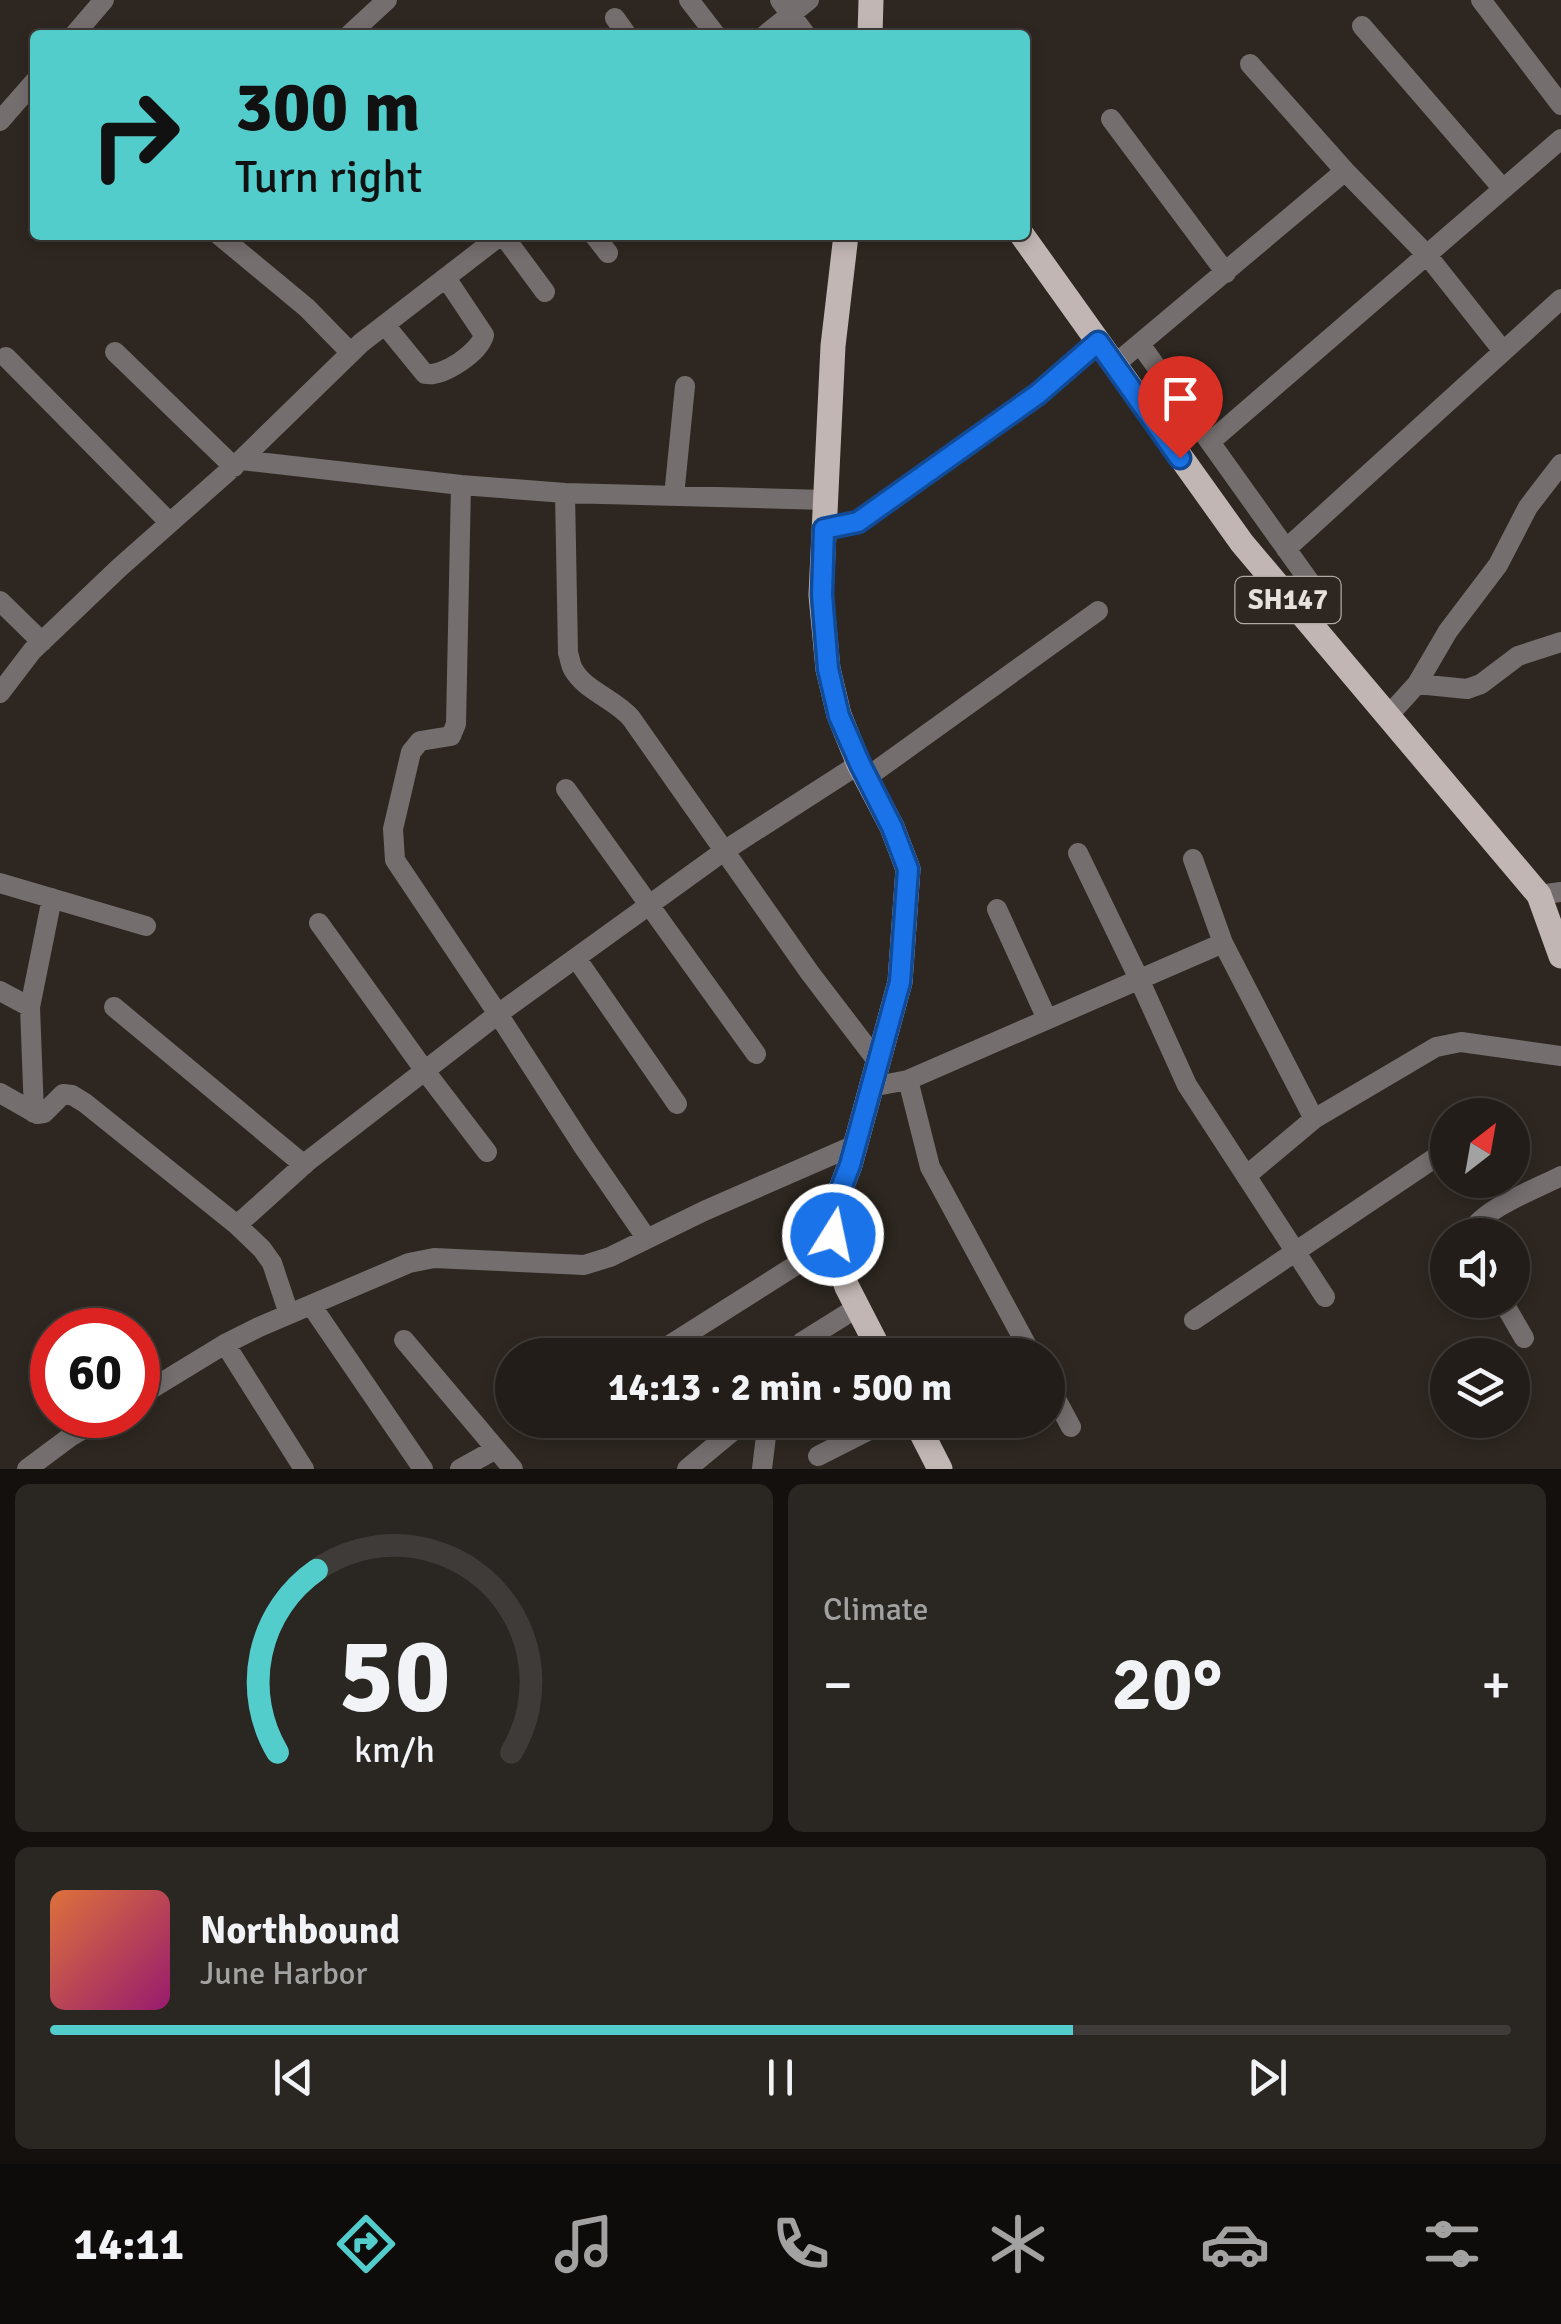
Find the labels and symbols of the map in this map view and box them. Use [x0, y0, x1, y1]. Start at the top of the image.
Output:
pin [1138, 356, 1223, 459]
road number: SH147 [1236, 577, 1340, 623]
north arrow [1430, 1098, 1530, 1198]
position arrow [781, 1183, 885, 1287]
speed limit sign: 60 [30, 1308, 160, 1438]

